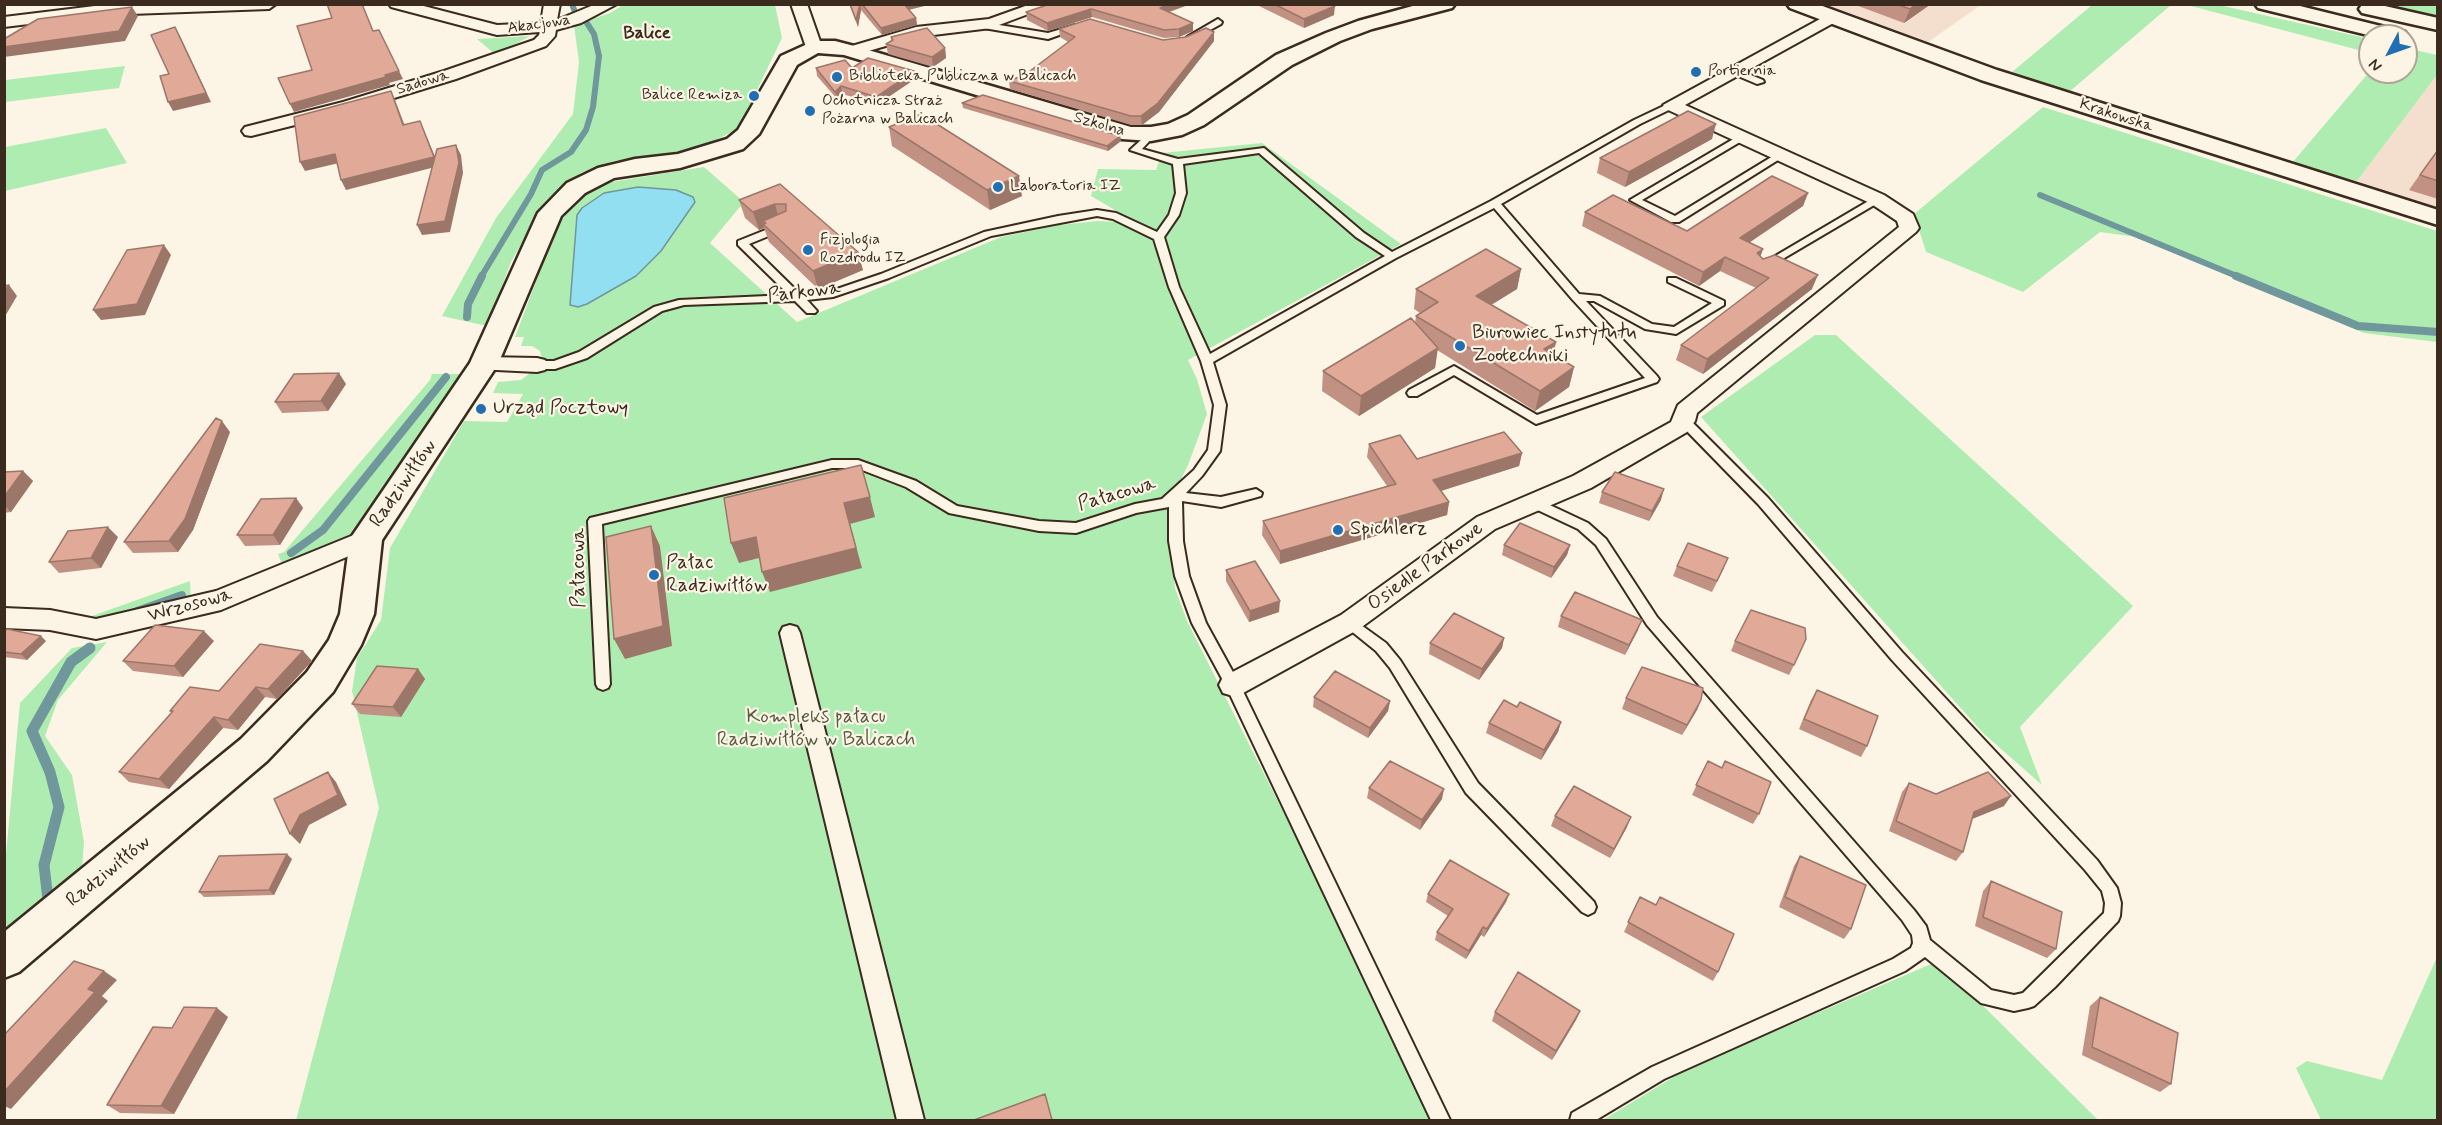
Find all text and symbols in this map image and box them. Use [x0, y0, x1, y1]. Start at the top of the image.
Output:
street label: Akacjowa [506, 11, 572, 39]
district label: Balice [623, 23, 671, 45]
north arrow [2358, 24, 2418, 84]
text: N [2364, 54, 2387, 76]
place label: Portiernia [1708, 62, 1776, 82]
marker: Portiernia [1689, 65, 1703, 79]
street label: Sadowa [394, 66, 452, 100]
place label: Biblioteka Publiczna w Balicach [849, 67, 1076, 87]
marker: Biblioteka Publiczna w Balicach [830, 70, 844, 84]
place label: Balice Remiza [642, 86, 742, 106]
marker: Balice Remiza [747, 89, 761, 103]
place label: Ochotnicza Straż Pożarna w Balicach [822, 92, 953, 130]
street label: Krakowska [2077, 95, 2155, 137]
marker: Ochotnicza Straż Pożarna w Balicach [803, 104, 817, 118]
street label: Szkolna [1071, 109, 1127, 141]
place label: Laboratoria IZ [1010, 177, 1121, 197]
marker: Laboratoria IZ [991, 180, 1005, 194]
place label: Fizjologia Rozdrodu IZ [820, 231, 905, 269]
marker: Fizjologia Rozdrodu IZ [801, 243, 815, 257]
street label: Parkowa [766, 277, 842, 309]
place label: Biurowiec Instytutu Zootechniki [1472, 322, 1636, 369]
marker: Biurowiec Instytutu Zootechniki [1453, 339, 1467, 353]
place label: Urząd Pocztowy [493, 397, 628, 421]
marker: Urząd Pocztowy [474, 402, 488, 416]
street label: Radziwiłłów [365, 436, 443, 532]
street label: Pałacowa [1075, 472, 1159, 518]
street label: Osiedle Parkowe [1364, 517, 1488, 617]
place label: Spichlerz [1350, 518, 1427, 542]
marker: Spichlerz [1331, 523, 1345, 537]
street label: Pałacowa [568, 528, 592, 608]
place label: Pałac Radziwiłłów [666, 552, 767, 599]
marker: Pałac Radziwiłłów [647, 568, 661, 582]
street label: Wrzosowa [145, 583, 235, 629]
park label: Kompleks pałacu Radziwiłłów w Balicach [717, 706, 915, 753]
street label: Radziwiłłów [62, 831, 156, 913]

